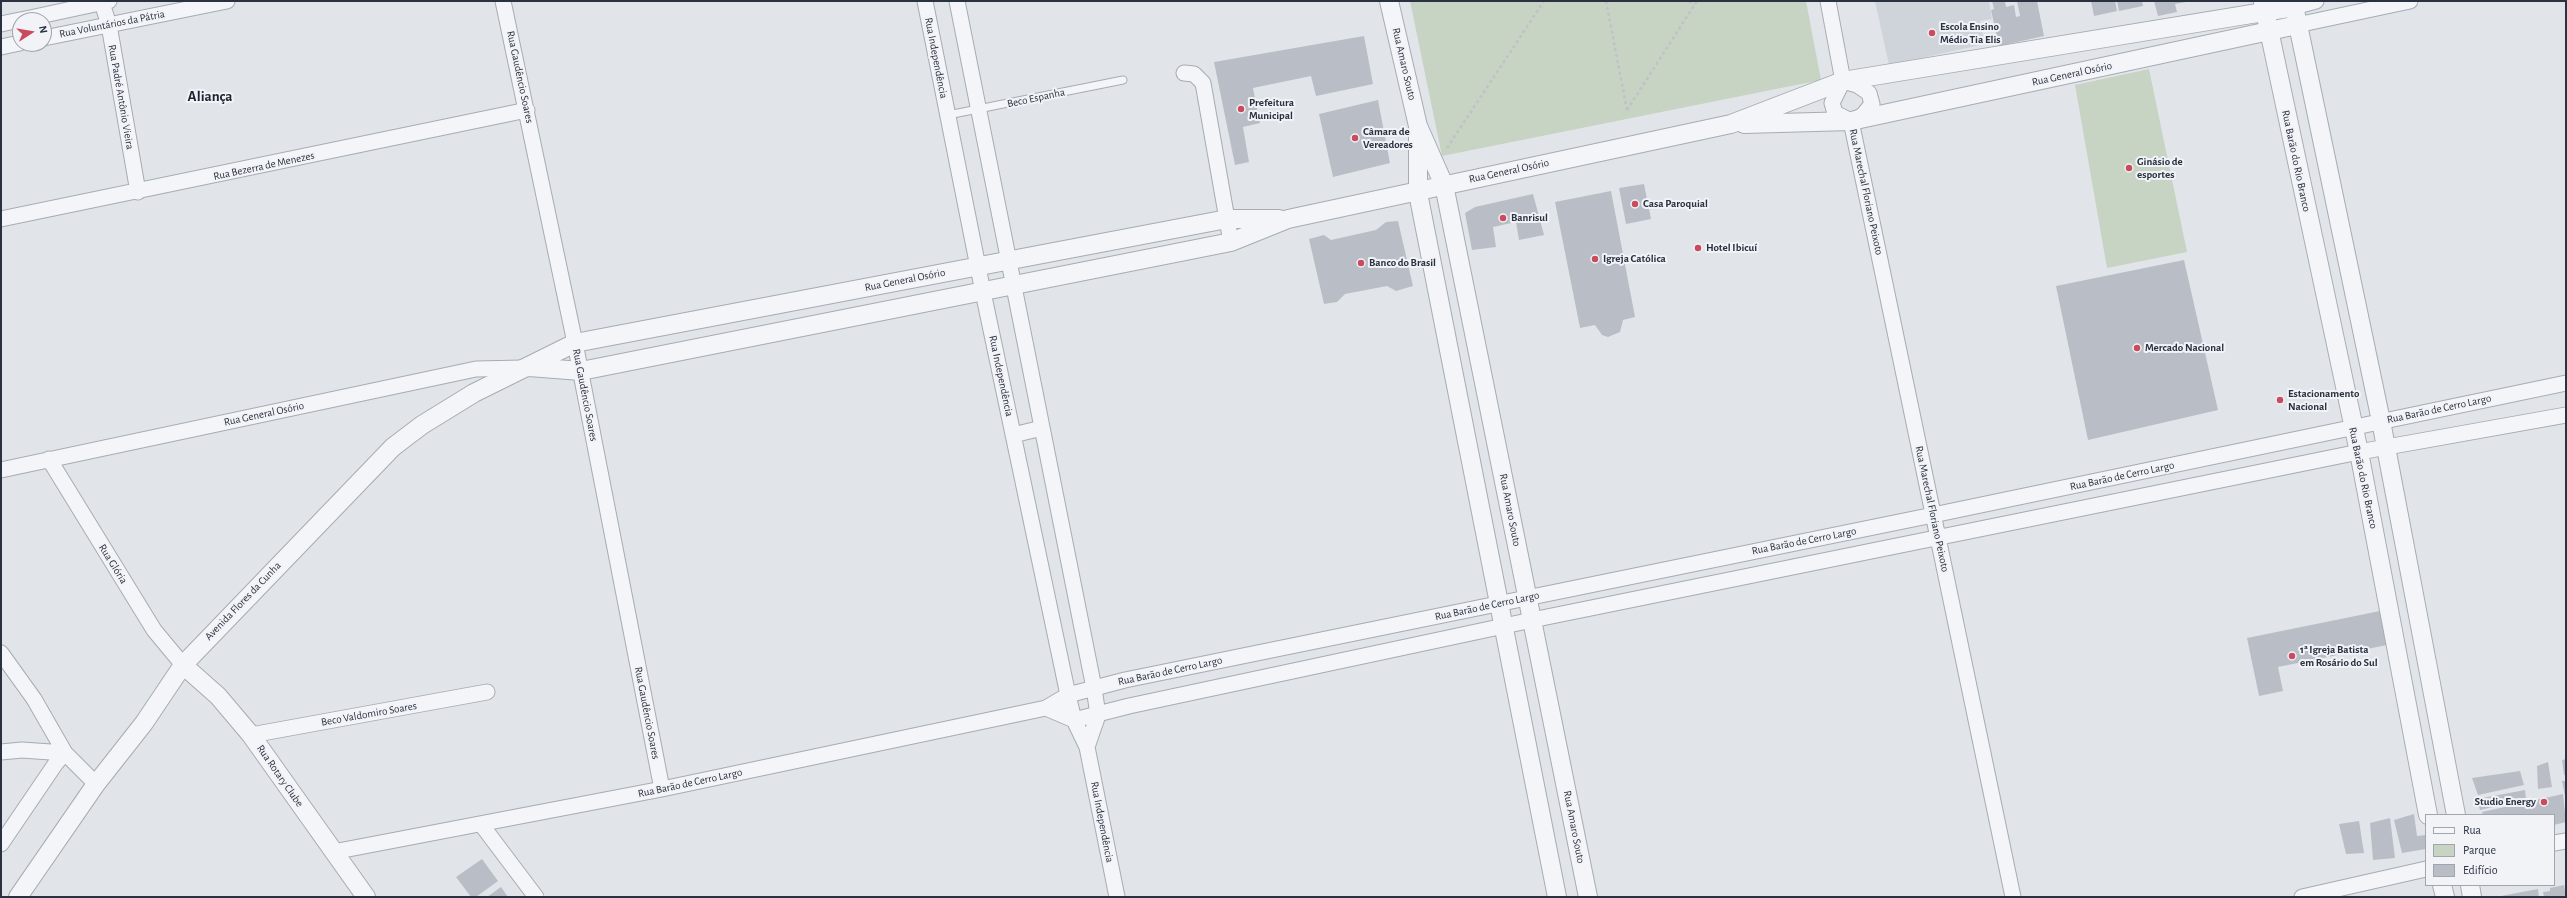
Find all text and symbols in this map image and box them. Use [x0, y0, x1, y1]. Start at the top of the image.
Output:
street label: Rua Voluntários da Pátria [58, 7, 166, 41]
north arrow [12, 12, 52, 52]
street label: Rua Independência [922, 16, 950, 100]
place label: Escola Ensino Médio Tia Elis [1940, 20, 2001, 46]
text: N [37, 25, 49, 34]
street label: Rua Amaro Souto [1389, 27, 1419, 101]
marker: Escola Ensino Médio Tia Elis [1927, 28, 1937, 38]
street label: Rua Gaudêncio Soares [504, 30, 536, 124]
street label: Rua Padré Antônio Vieira [105, 44, 137, 150]
street label: Rua General Osório [2031, 59, 2113, 89]
street label: Beco Espanha [1006, 85, 1066, 111]
district label: Aliança [188, 87, 232, 105]
place label: Prefeitura Municipal [1249, 96, 1294, 122]
marker: Prefeitura Municipal [1236, 104, 1246, 114]
street label: Rua Barão do Rio Branco [2279, 109, 2313, 213]
place label: Câmara de Vereadores [1363, 125, 1413, 151]
street label: Rua Marechal Floriano Peixoto [1846, 128, 1886, 256]
marker: Câmara de Vereadores [1350, 133, 1360, 143]
street label: Rua Bezerra de Menezes [212, 149, 316, 183]
place label: Ginásio de esportes [2137, 155, 2183, 181]
street label: Rua General Osório [1468, 156, 1550, 186]
marker: Ginásio de esportes [2124, 163, 2134, 173]
place label: Casa Paroquial [1643, 197, 1708, 211]
marker: Casa Paroquial [1630, 199, 1640, 209]
place label: Banrisul [1511, 211, 1548, 225]
marker: Banrisul [1498, 213, 1508, 223]
place label: Hotel Ibicuí [1706, 241, 1757, 255]
marker: Hotel Ibicuí [1693, 243, 1703, 253]
place label: Igreja Católica [1603, 252, 1666, 266]
marker: Igreja Católica [1590, 254, 1600, 264]
place label: Banco do Brasil [1369, 256, 1436, 270]
marker: Banco do Brasil [1356, 258, 1366, 268]
street label: Rua General Osório [864, 266, 946, 294]
street label: Rua Independência [986, 334, 1016, 418]
place label: Mercado Nacional [2145, 341, 2224, 355]
marker: Mercado Nacional [2132, 343, 2142, 353]
street label: Rua Gaudêncio Soares [570, 348, 600, 442]
place label: Estacionamento Nacional [2288, 387, 2359, 413]
street label: Rua Barão de Cerro Largo [2386, 391, 2492, 427]
marker: Estacionamento Nacional [2275, 395, 2285, 405]
street label: Rua General Osório [223, 399, 305, 429]
street label: Rua Barão do Rio Branco [2346, 426, 2380, 530]
street label: Rua Marechal Floriano Peixoto [1912, 445, 1952, 573]
street label: Rua Barão de Cerro Largo [2069, 458, 2175, 494]
street label: Rua Amaro Souto [1496, 472, 1524, 548]
street label: Rua Barão de Cerro Largo [1751, 524, 1857, 558]
street label: Rua Glória [96, 542, 130, 586]
street label: Avenida Flores da Cunha [202, 559, 284, 643]
street label: Rua Barão de Cerro Largo [1434, 588, 1540, 624]
place label: 1ª Igreja Batista em Rosário do Sul [2300, 643, 2378, 669]
marker: 1ª Igreja Batista em Rosário do Sul [2287, 651, 2297, 661]
street label: Rua Barão de Cerro Largo [1117, 653, 1223, 689]
street label: Rua Gaudêncio Soares [632, 666, 662, 760]
street label: Beco Valdomiro Soares [320, 699, 418, 729]
street label: Rua Rotary Clube [254, 742, 306, 810]
street label: Rua Barão de Cerro Largo [637, 765, 743, 801]
street label: Rua Independência [1088, 780, 1116, 864]
street label: Rua Amaro Souto [1560, 789, 1588, 865]
place label: Studio Energy [2475, 795, 2536, 809]
marker: Studio Energy [2539, 797, 2549, 807]
legend [2425, 814, 2555, 886]
text: Rua [2463, 824, 2481, 836]
text: Parque [2463, 844, 2496, 856]
text: Edifício [2463, 864, 2498, 876]

